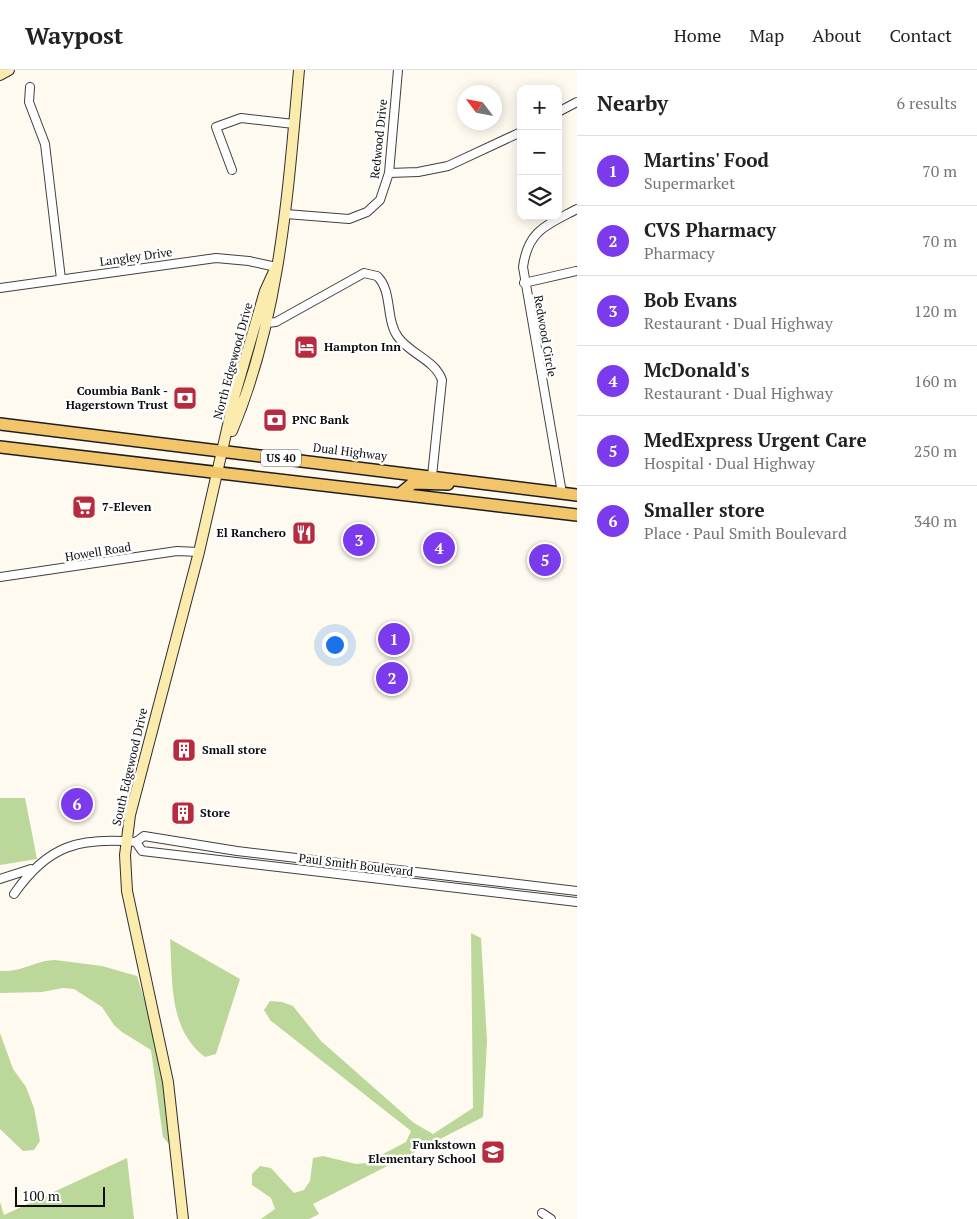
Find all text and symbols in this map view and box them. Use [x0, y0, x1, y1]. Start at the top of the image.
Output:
text: Waypost [25, 19, 123, 51]
text: Home [674, 23, 721, 47]
text: Map [749, 23, 784, 47]
text: About [812, 23, 861, 47]
text: Contact [889, 23, 952, 47]
north arrow [457, 85, 502, 130]
map controls [517, 85, 562, 220]
button: + [517, 85, 562, 130]
text: Nearby [597, 89, 668, 117]
text: 6 results [897, 92, 957, 114]
street label: Redwood Drive [367, 98, 390, 180]
button: − [517, 130, 562, 175]
text: Martins' Food [644, 147, 769, 172]
text: 1 [608, 160, 618, 182]
text: 70 m [922, 160, 957, 182]
text: Supermarket [644, 172, 735, 194]
button: layers [517, 175, 562, 220]
text: CVS Pharmacy [644, 217, 776, 242]
text: 2 [608, 230, 618, 252]
text: 70 m [922, 230, 957, 252]
text: Pharmacy [644, 242, 715, 264]
street label: Langley Drive [99, 244, 173, 269]
text: Bob Evans [644, 287, 737, 312]
street label: Redwood Circle [531, 294, 560, 378]
text: 3 [608, 300, 618, 322]
text: 120 m [914, 300, 957, 322]
street label: North Edgewood Drive [210, 301, 255, 421]
text: Restaurant · Dual Highway [644, 312, 833, 334]
hotel icon: Hampton Inn [293, 334, 319, 360]
place label: Hampton Inn [324, 339, 401, 354]
text: McDonald's [644, 357, 750, 382]
text: 4 [608, 370, 618, 392]
text: 160 m [914, 370, 957, 392]
text: Restaurant · Dual Highway [644, 382, 833, 404]
place label: Coumbia Bank - Hagerstown Trust [66, 383, 168, 412]
bank icon: Coumbia Bank - Hagerstown Trust [172, 385, 198, 411]
bank icon: PNC Bank [262, 407, 288, 433]
place label: PNC Bank [292, 412, 349, 427]
text: MedExpress Urgent Care [644, 427, 867, 452]
street label: Dual Highway [312, 440, 389, 464]
text: 5 [608, 440, 618, 462]
text: 250 m [914, 440, 957, 462]
road number: US 40 [261, 449, 301, 466]
text: Hospital · Dual Highway [644, 452, 815, 474]
supermarket icon: 7-Eleven [71, 494, 97, 520]
text: Smaller store [644, 497, 765, 522]
place label: 7-Eleven [102, 499, 152, 514]
text: 6 [608, 510, 618, 532]
text: 340 m [914, 510, 957, 532]
restaurant icon: El Ranchero [291, 520, 317, 546]
pin: 3 [343, 521, 375, 559]
text: Place · Paul Smith Boulevard [644, 522, 847, 544]
place label: El Ranchero [217, 525, 286, 540]
pin: 4 [423, 529, 455, 567]
street label: Howell Road [64, 539, 132, 564]
pin: 5 [529, 541, 561, 579]
pin: 1 [378, 620, 410, 658]
your location [322, 632, 348, 658]
pin: 2 [376, 659, 408, 697]
street label: South Edgewood Drive [109, 707, 150, 827]
building icon: Small store [171, 737, 197, 763]
place label: Small store [202, 742, 267, 757]
pin: 6 [61, 785, 93, 823]
building icon: Store [170, 800, 196, 826]
place label: Store [200, 805, 231, 820]
street label: Paul Smith Boulevard [298, 850, 414, 879]
place label: Funkstown Elementary School [368, 1137, 476, 1166]
school or university icon: Funkstown Elementary School [480, 1139, 506, 1165]
scale bar [15, 1184, 105, 1207]
text: 100 m [22, 1186, 60, 1205]

